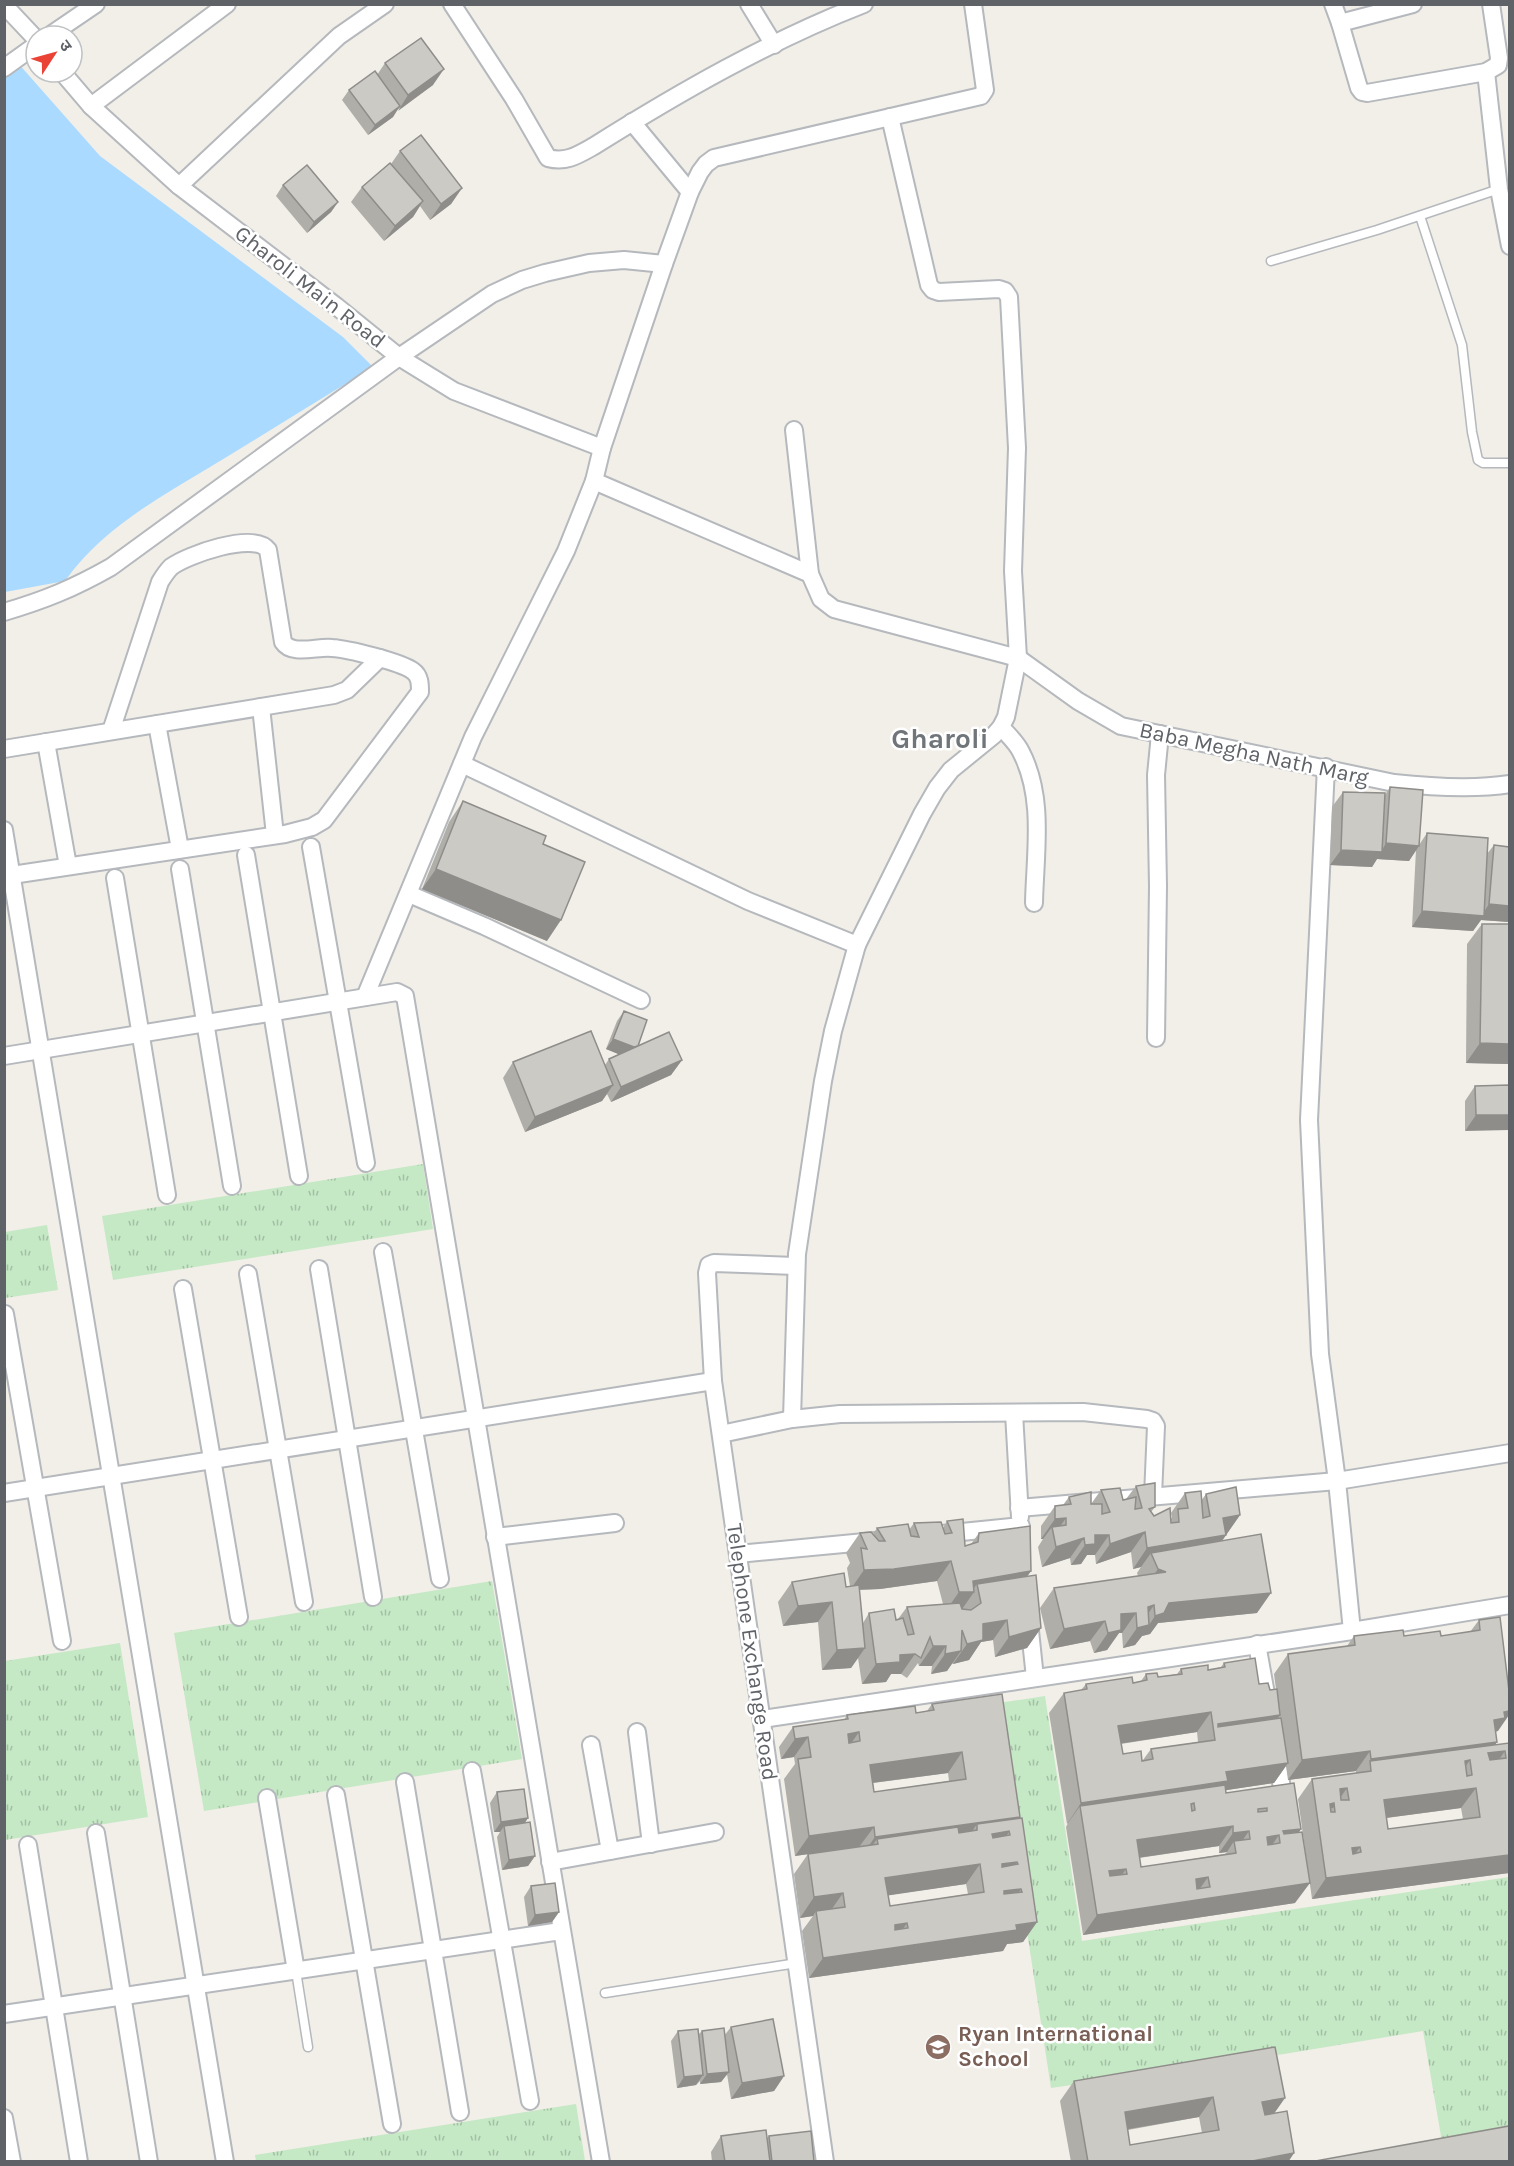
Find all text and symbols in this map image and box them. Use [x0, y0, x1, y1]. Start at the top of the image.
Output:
north arrow [24, 24, 84, 84]
text: उ [55, 36, 77, 55]
street label: Gharoli Main Road [230, 220, 390, 354]
street label: Baba Megha Nath Marg [1137, 717, 1372, 791]
district label: Gharoli [891, 722, 989, 755]
street label: Telephone Exchange Road [721, 1522, 783, 1782]
place label: Ryan International School [958, 2021, 1153, 2072]
school or university icon: Ryan International School [923, 2032, 953, 2062]

